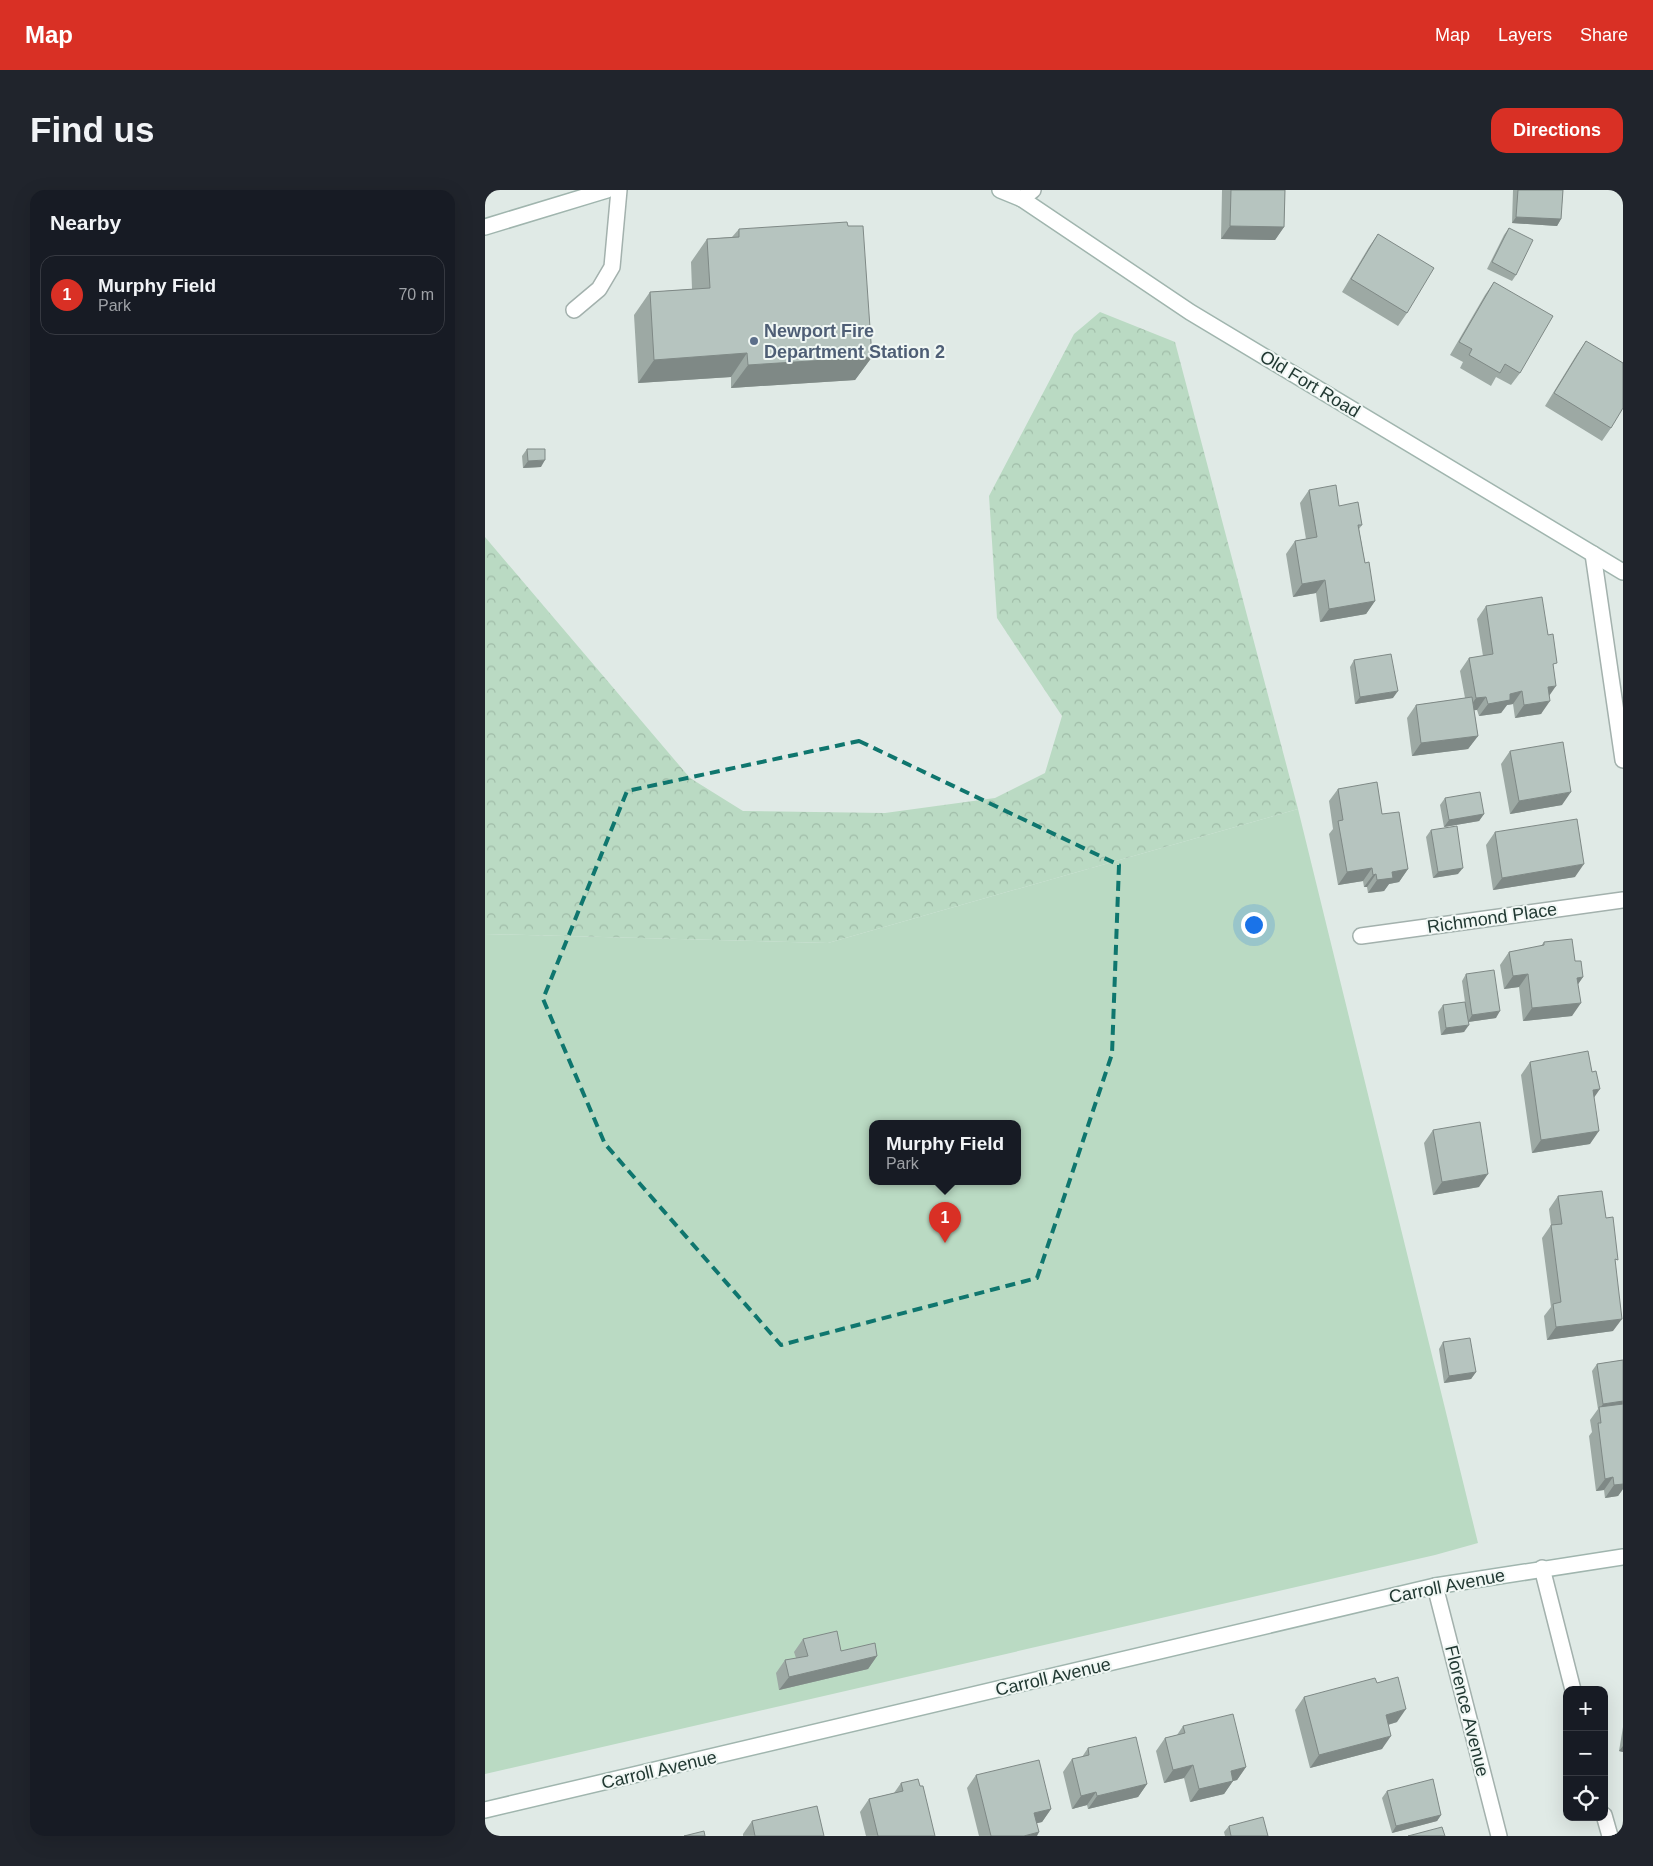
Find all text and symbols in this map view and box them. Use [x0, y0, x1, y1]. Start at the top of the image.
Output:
text: Map [25, 21, 73, 48]
text: Map [1435, 25, 1470, 45]
text: Layers [1498, 25, 1552, 45]
text: Share [1580, 25, 1628, 45]
button: Directions [1491, 108, 1623, 153]
text: Find us [30, 110, 154, 149]
text: Nearby [50, 211, 121, 234]
text: Murphy Field [98, 275, 216, 296]
text: 1 [63, 286, 71, 303]
text: 70 m [398, 286, 434, 303]
text: Park [98, 297, 131, 314]
place label: Newport Fire Department Station 2 [764, 321, 945, 362]
marker: Newport Fire Department Station 2 [748, 335, 760, 347]
street label: Old Fort Road [1256, 346, 1364, 422]
street label: Richmond Place [1426, 899, 1558, 937]
your location [1241, 912, 1267, 938]
popup [869, 1120, 1021, 1185]
text: Murphy Field [886, 1133, 1004, 1154]
text: Park [886, 1155, 919, 1172]
pin: 1 [929, 1202, 961, 1243]
street label: Carroll Avenue [1387, 1565, 1507, 1607]
street label: Florence Avenue [1441, 1643, 1493, 1779]
street label: Carroll Avenue [993, 1654, 1113, 1700]
map controls [1563, 1686, 1608, 1821]
button: + [1563, 1686, 1608, 1731]
button: − [1563, 1731, 1608, 1776]
street label: Carroll Avenue [599, 1747, 719, 1793]
button: locate [1563, 1776, 1608, 1821]

